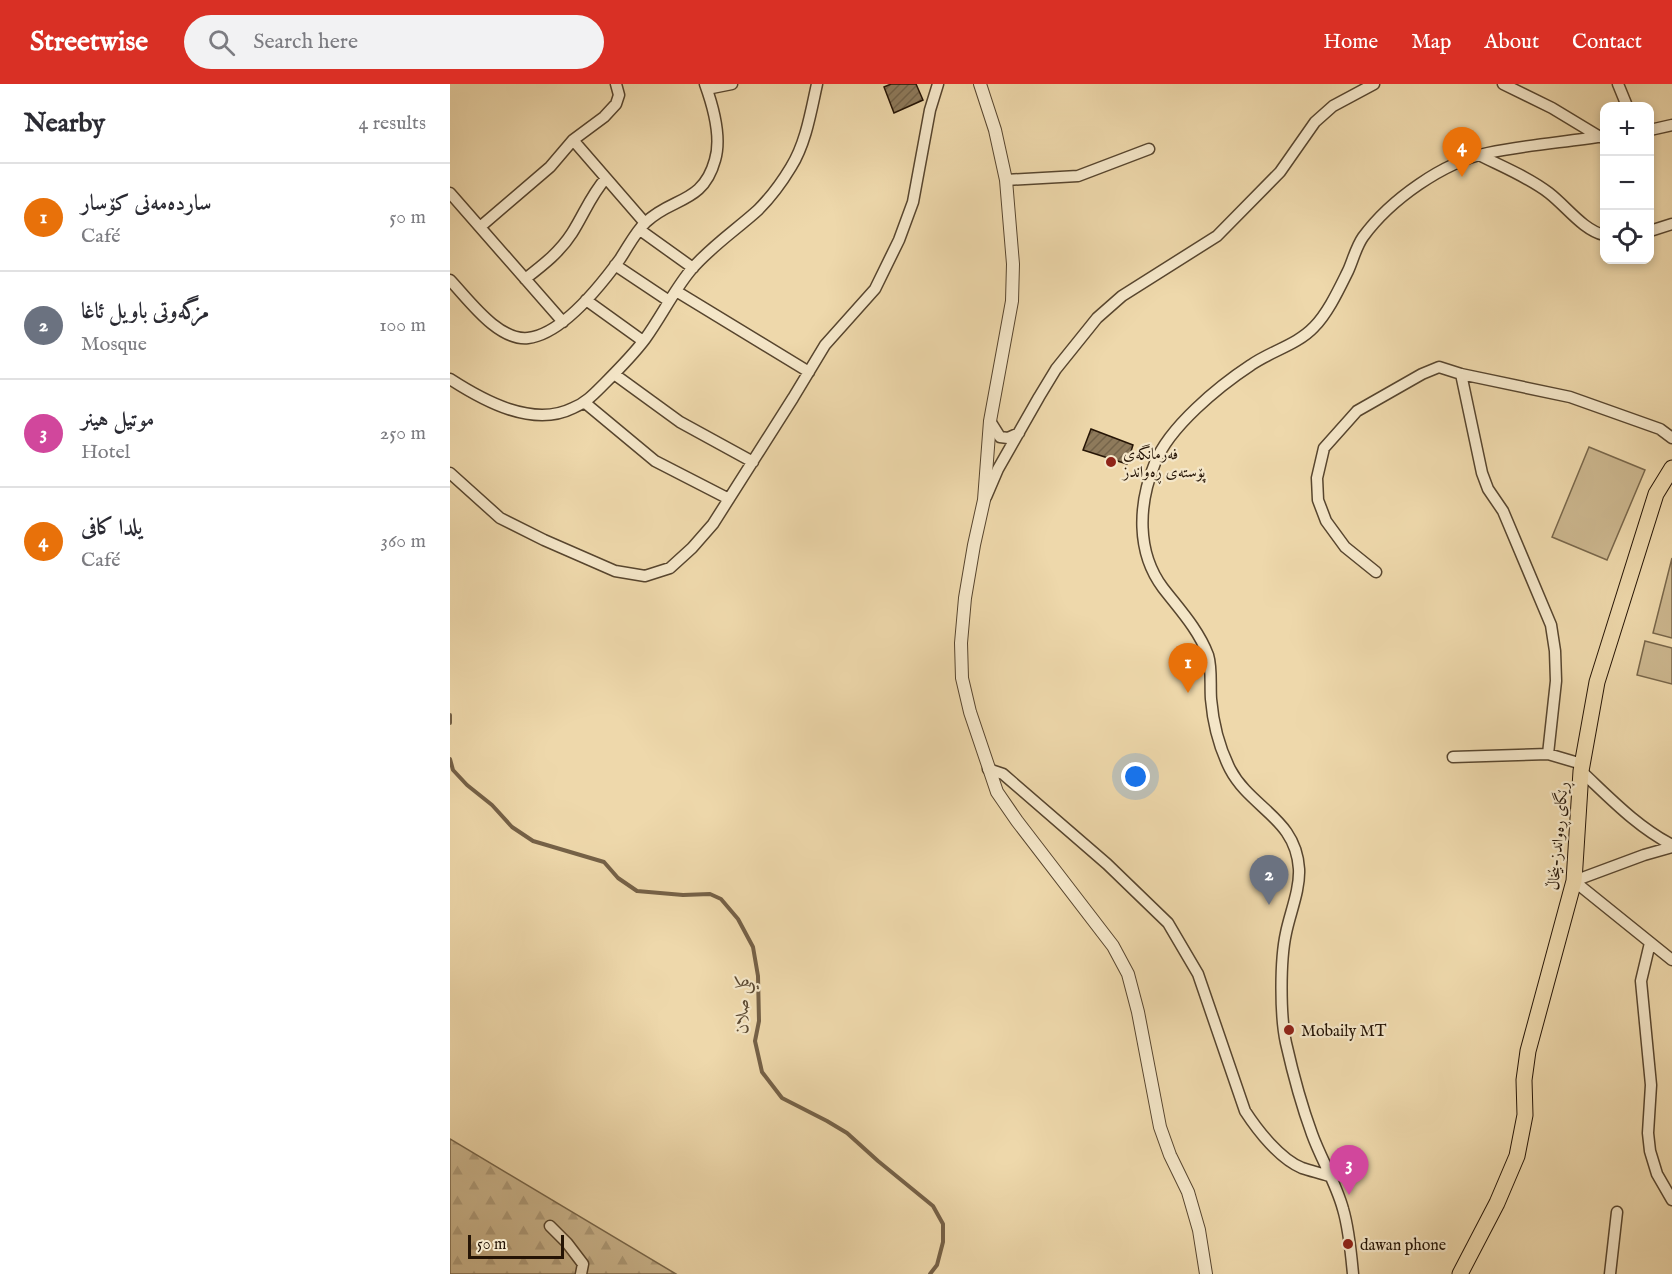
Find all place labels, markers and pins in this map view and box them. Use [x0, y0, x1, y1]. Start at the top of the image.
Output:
pin: 4 [1442, 128, 1482, 177]
place label: فەرمانگەی پۆستەی ڕەواندز [1121, 444, 1206, 485]
marker: فەرمانگەی پۆستەی ڕەواندز [1104, 455, 1118, 469]
pin: 1 [1168, 644, 1208, 693]
pin: 2 [1250, 856, 1288, 905]
place label: Mobaily MT [1301, 1022, 1387, 1042]
marker: Mobaily MT [1282, 1023, 1296, 1037]
pin: 3 [1330, 1146, 1368, 1195]
place label: dawan phone [1360, 1236, 1446, 1256]
marker: dawan phone [1341, 1237, 1355, 1251]

